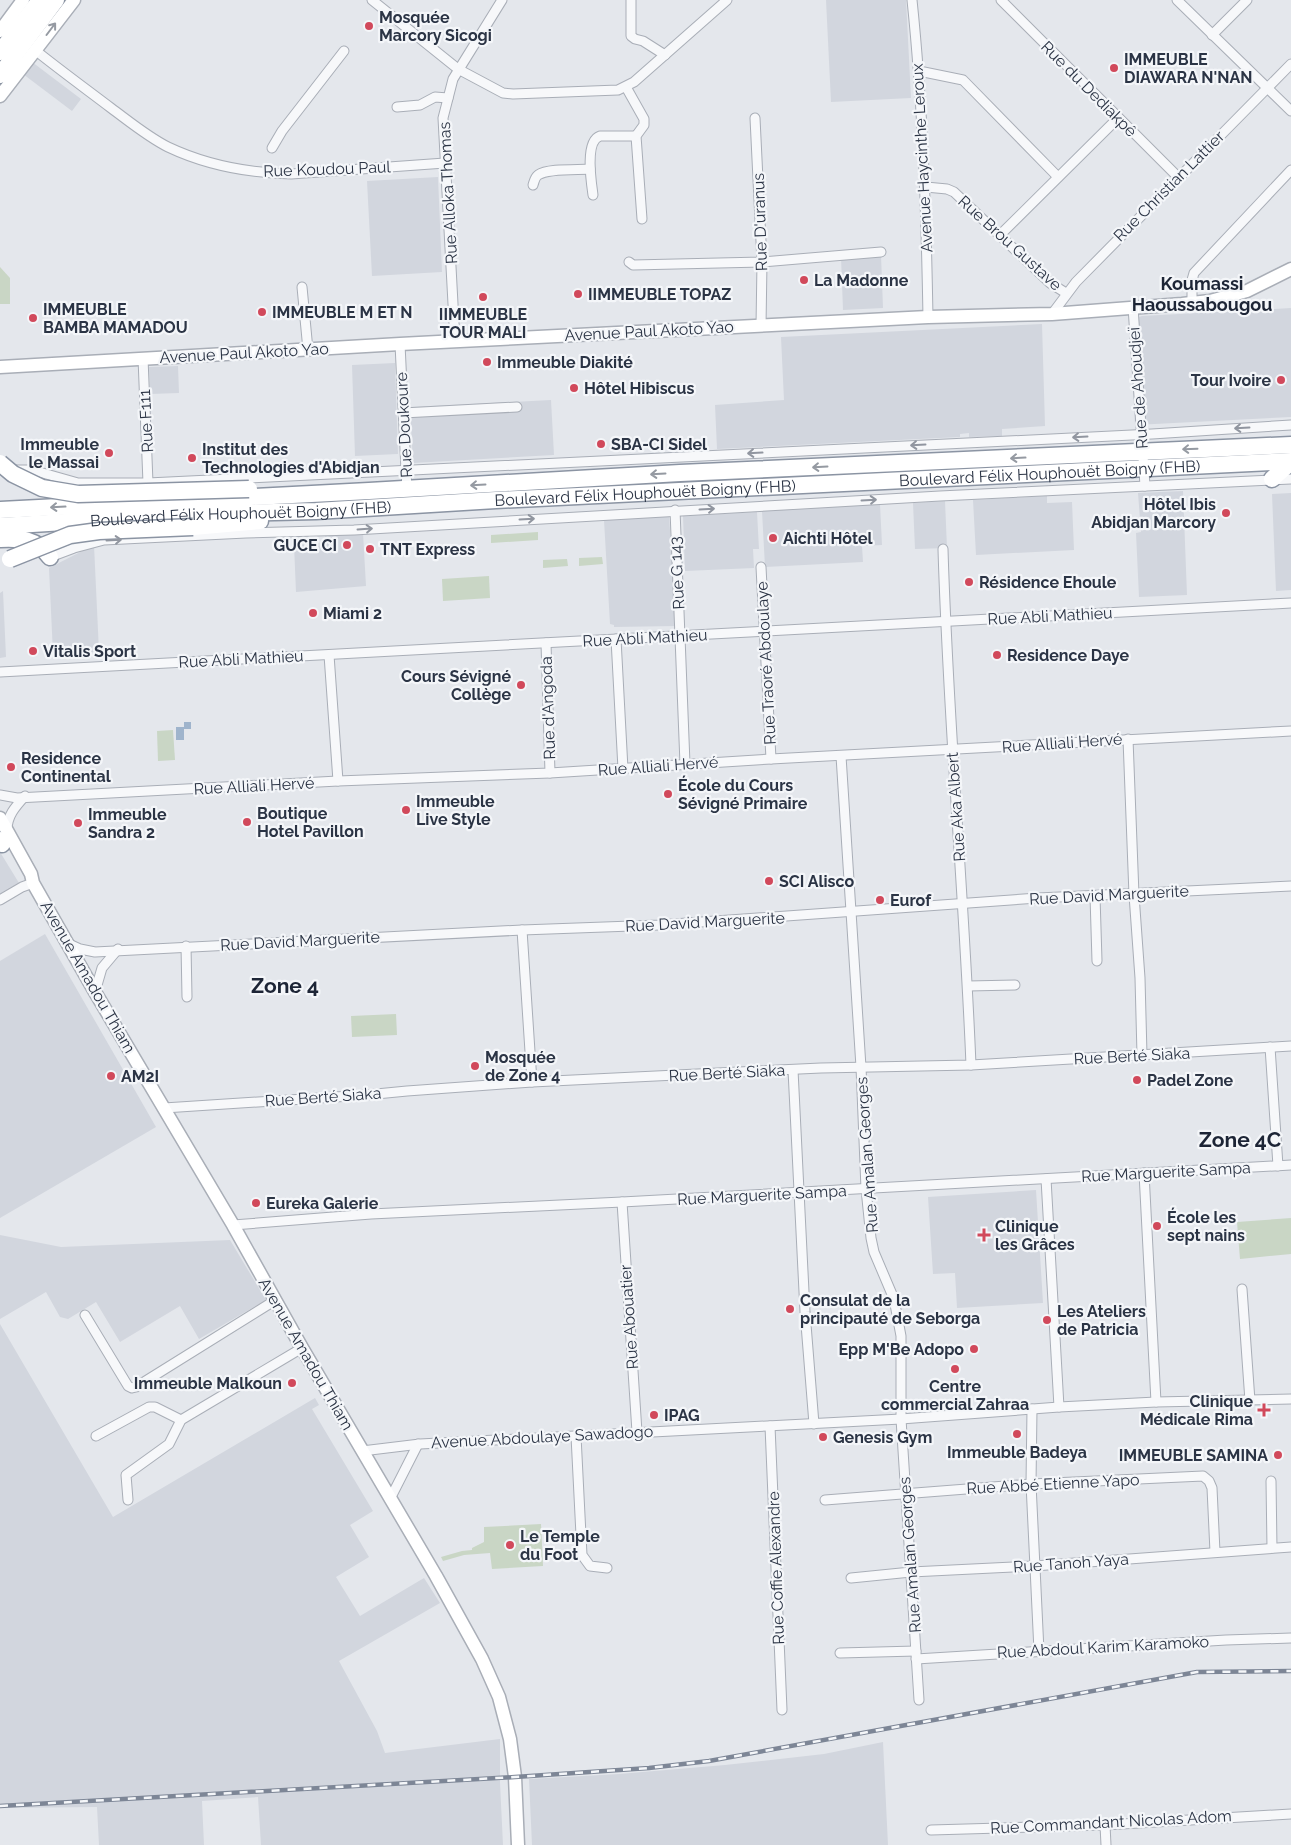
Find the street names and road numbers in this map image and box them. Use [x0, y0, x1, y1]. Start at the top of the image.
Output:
street label: Rue du Dediakpê [1037, 37, 1141, 141]
street label: Avenue Haycinthe Leroux [908, 63, 936, 253]
street label: Rue Alloka Thomas [435, 121, 461, 265]
street label: Rue Christian Lattier [1110, 126, 1229, 245]
street label: Rue Koudou Paul [263, 157, 392, 181]
street label: Rue D'uranus [749, 172, 771, 271]
street label: Rue Brou Gustave [954, 192, 1066, 294]
street label: Avenue Paul Akoto Yao [564, 317, 734, 345]
street label: Rue de Ahoudjeï [1124, 326, 1152, 449]
street label: Avenue Paul Akoto Yao [159, 339, 329, 367]
street label: Rue Doukoure [392, 372, 416, 478]
street label: Rue F111 [135, 389, 157, 453]
street label: Boulevard Félix Houphouët Boigny (FHB) [899, 456, 1201, 490]
street label: Boulevard Félix Houphouët Boigny (FHB) [494, 476, 796, 510]
street label: Boulevard Félix Houphouët Boigny (FHB) [89, 497, 392, 530]
street label: Rue G 143 [666, 536, 688, 610]
street label: Rue Traoré Abdoulaye [752, 581, 780, 745]
street label: Rue Abli Mathieu [987, 603, 1113, 629]
street label: Rue Abli Mathieu [582, 625, 708, 651]
street label: Rue Abli Mathieu [178, 646, 304, 672]
street label: Rue d'Angoda [537, 656, 559, 760]
street label: Rue Alliali Hervé [1001, 729, 1123, 757]
street label: Rue Aka Albert [943, 751, 969, 862]
street label: Rue Alliali Hervé [597, 752, 719, 780]
street label: Rue Alliali Hervé [193, 773, 315, 799]
street label: Rue David Marguerite [1029, 881, 1189, 909]
street label: Avenue Amadou Thiam [37, 898, 139, 1056]
street label: Rue David Marguerite [625, 908, 785, 936]
street label: Rue David Marguerite [220, 927, 380, 955]
street label: Rue Berté Siaka [1073, 1043, 1191, 1069]
street label: Rue Berté Siaka [668, 1060, 786, 1086]
street label: Rue Amalan Georges [852, 1076, 882, 1234]
street label: Rue Berté Siaka [264, 1083, 382, 1111]
street label: Rue Marguerite Sampa [1081, 1158, 1251, 1186]
street label: Rue Marguerite Sampa [677, 1181, 847, 1209]
street label: Rue Abouatier [616, 1264, 642, 1370]
street label: Avenue Amadou Thiam [255, 1275, 357, 1433]
street label: Avenue Abdoulaye Sawadogo [430, 1422, 654, 1452]
street label: Rue Abbé Etienne Yapo [966, 1470, 1140, 1498]
street label: Rue Amalan Georges [895, 1476, 925, 1634]
street label: Rue Coffie Alexandre [764, 1491, 788, 1645]
street label: Rue Tanoh Yaya [1013, 1549, 1129, 1577]
street label: Rue Abdoul Karim Karamoko [996, 1632, 1210, 1662]
street label: Rue Commandant Nicolas Adom [990, 1806, 1232, 1838]

